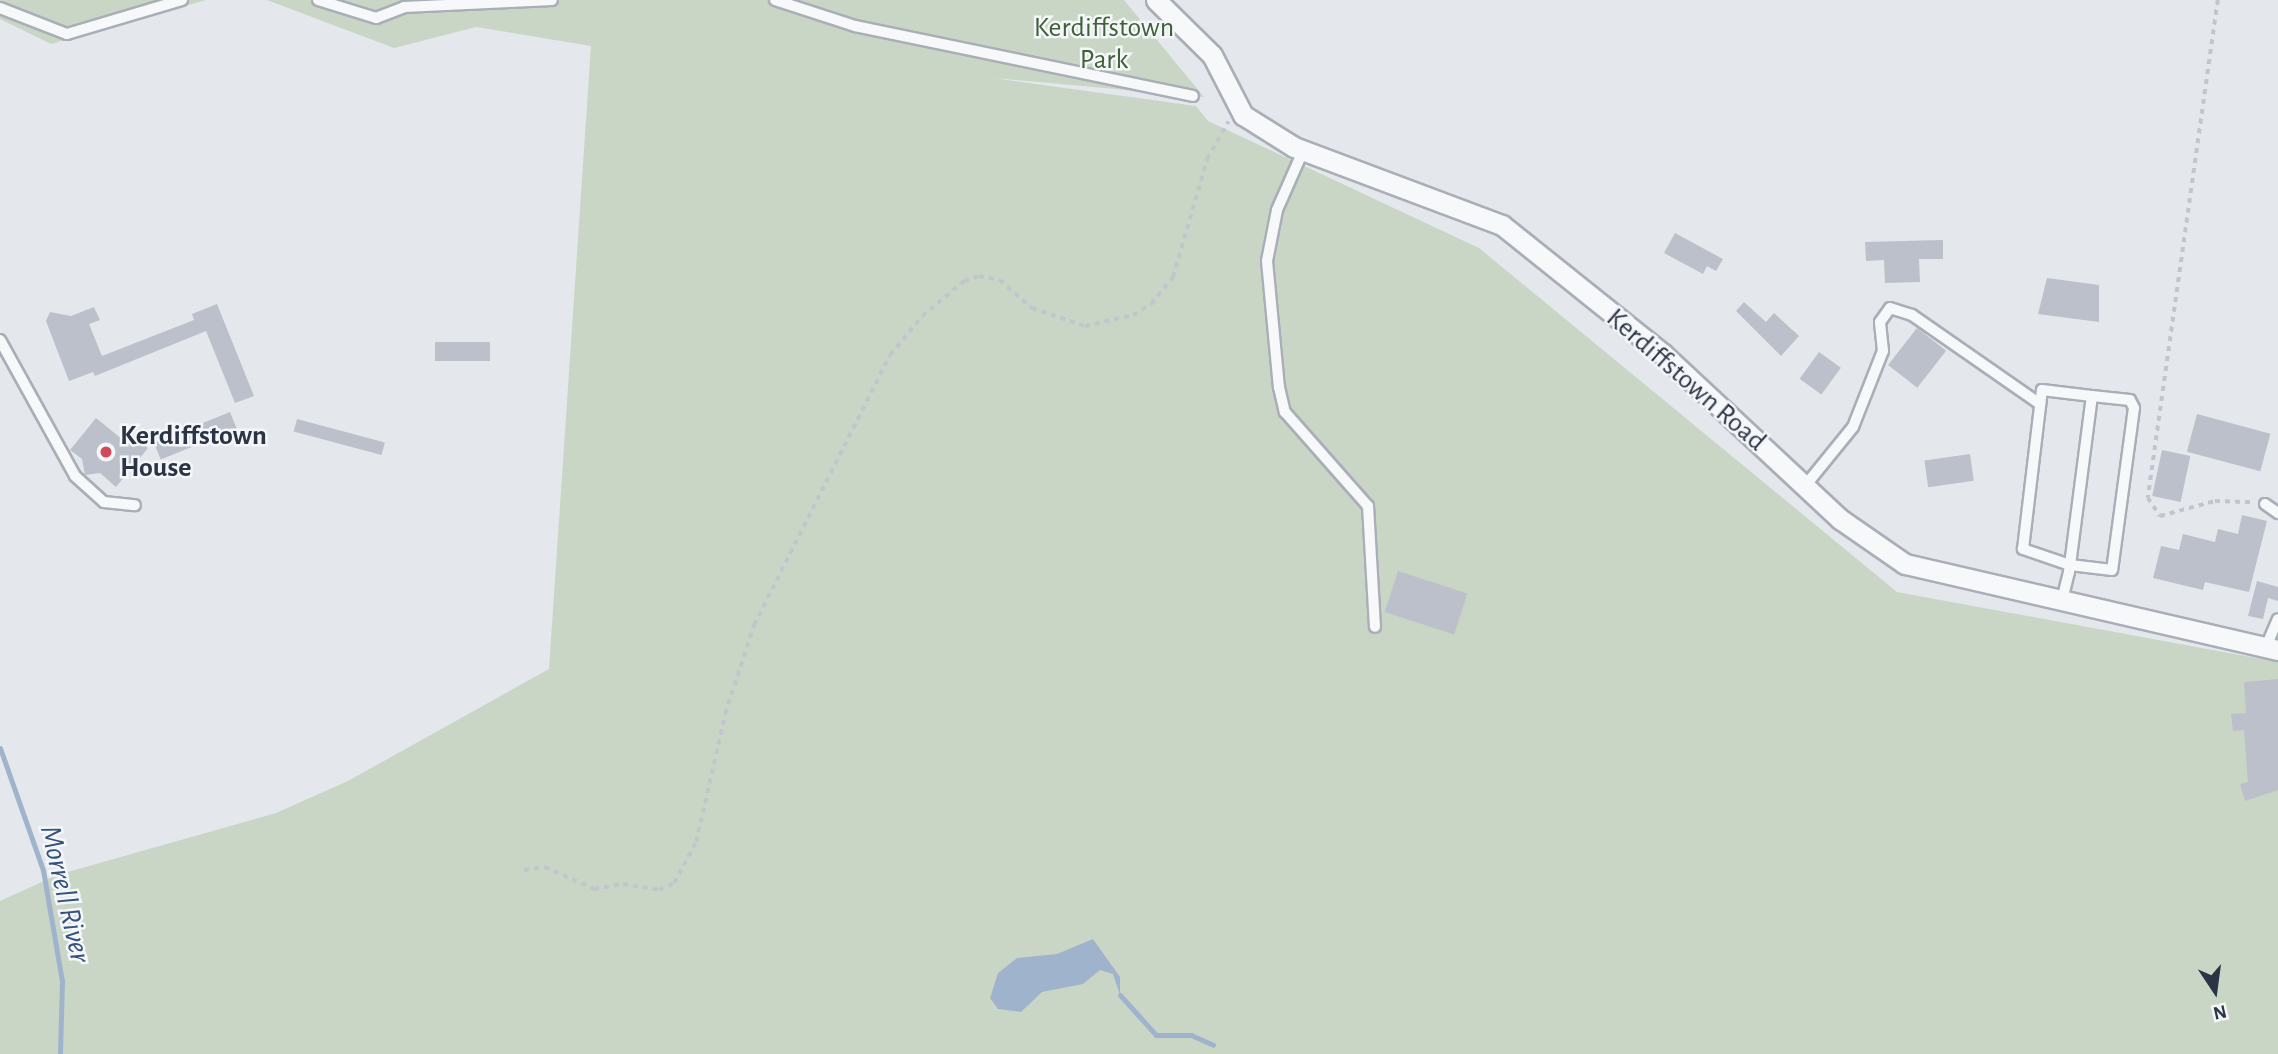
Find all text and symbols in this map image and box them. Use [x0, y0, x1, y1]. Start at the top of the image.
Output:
park label: Kerdiffstown Park [1034, 11, 1174, 77]
street label: Kerdiffstown Road [1599, 301, 1773, 459]
place label: Kerdiffstown House [120, 419, 267, 485]
marker: Kerdiffstown House [98, 444, 114, 460]
water label: Morrell River [32, 822, 98, 966]
north arrow [2180, 956, 2250, 1026]
text: N [2211, 1001, 2228, 1023]

